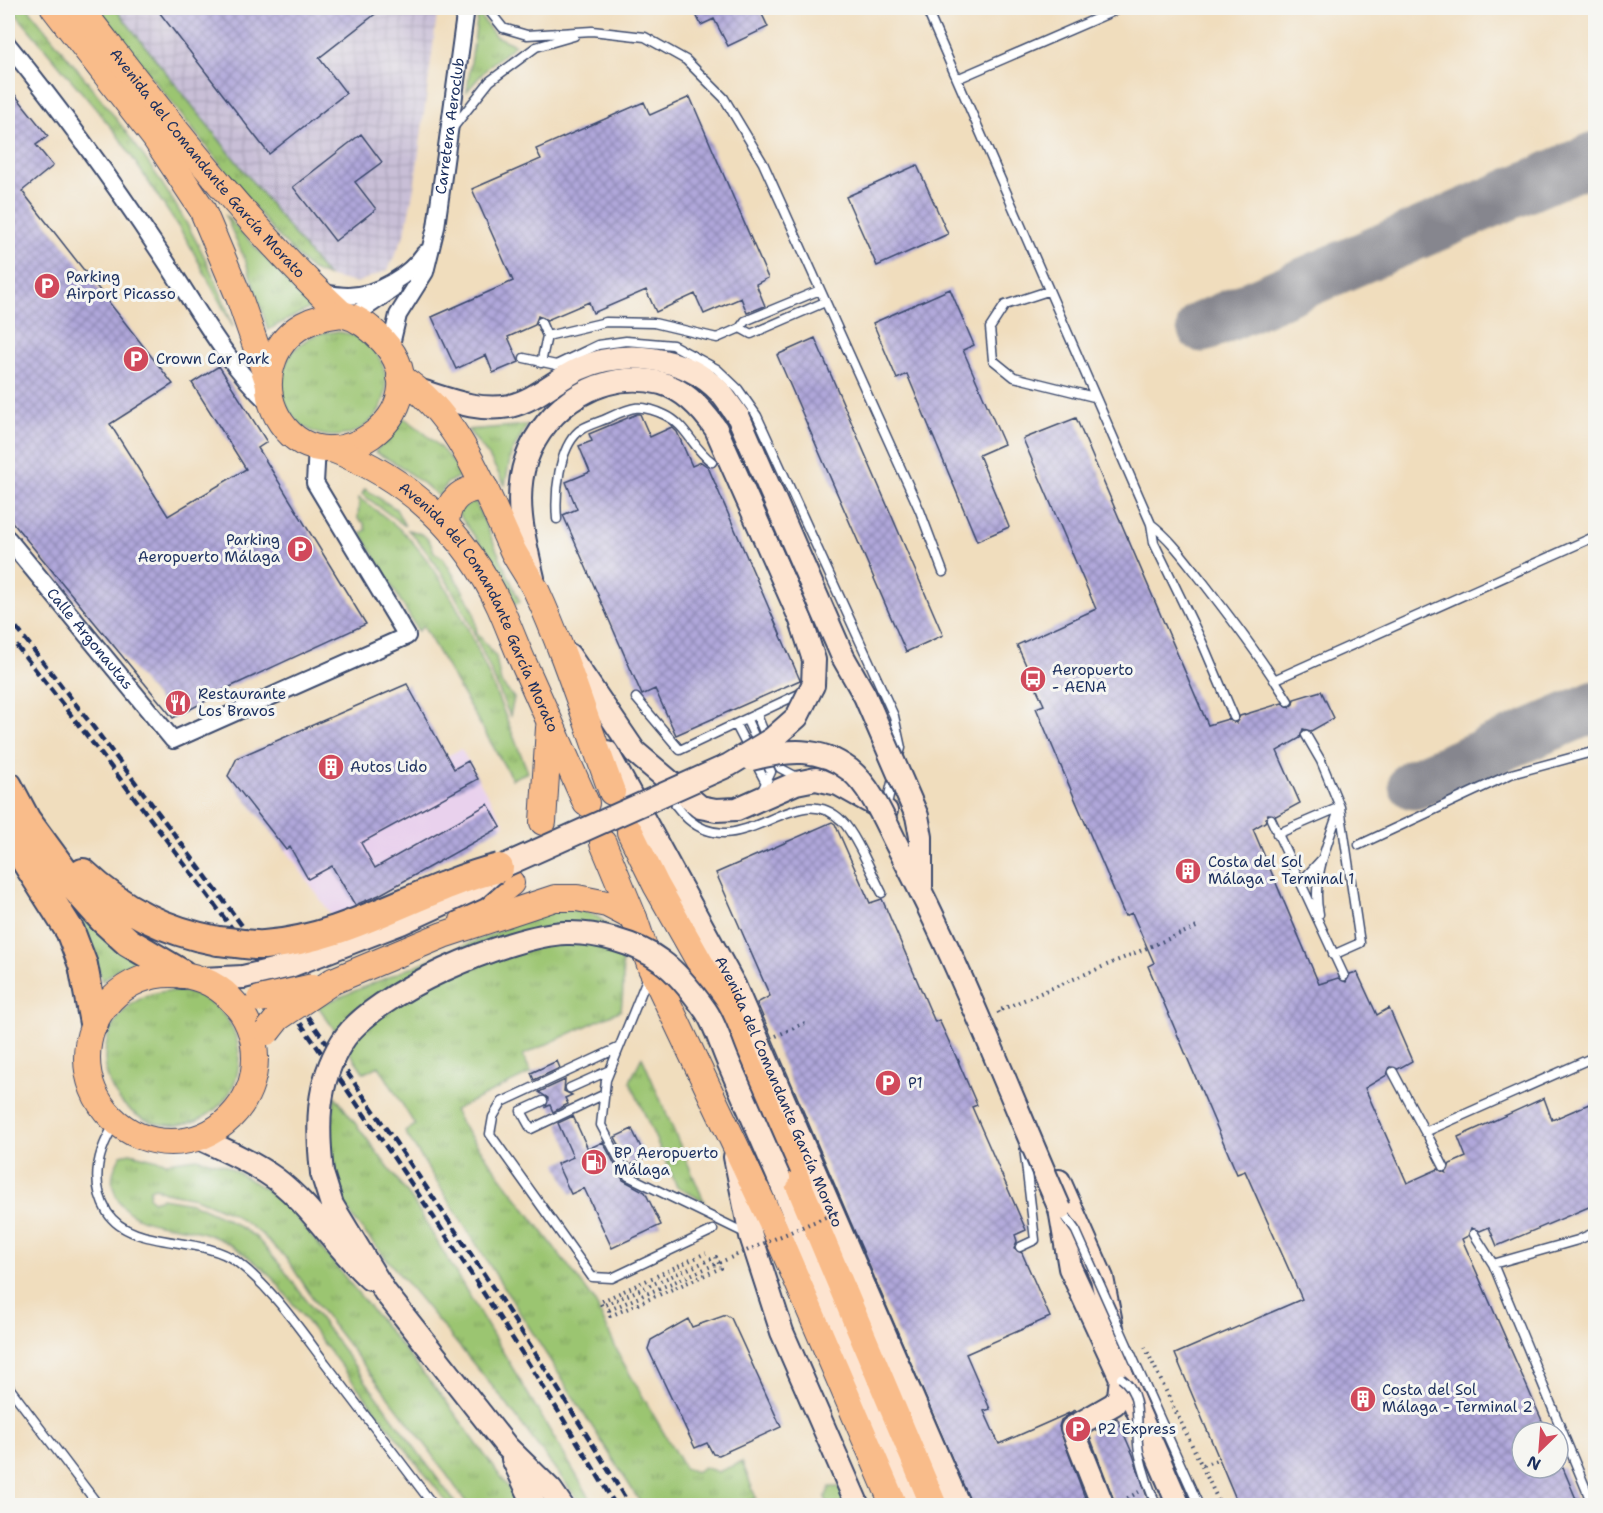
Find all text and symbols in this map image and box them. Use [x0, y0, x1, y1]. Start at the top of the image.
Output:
street label: Avenida del Comandante García Morato [105, 44, 310, 283]
street label: Carretera Aeroclub [431, 56, 469, 196]
place label: Parking Airport Picasso [66, 267, 176, 304]
parking icon: Parking Airport Picasso [32, 271, 62, 301]
parking icon: Crown Car Park [121, 344, 151, 374]
place label: Crown Car Park [156, 349, 270, 369]
street label: Avenida del Comandante García Morato [395, 477, 563, 735]
place label: Parking Aeropuerto Málaga [138, 530, 281, 567]
parking icon: Parking Aeropuerto Málaga [285, 534, 315, 564]
street label: Calle Argonautas [42, 584, 138, 694]
place label: Aeropuerto - AENA [1052, 660, 1133, 697]
bus stop icon: Aeropuerto - AENA [1018, 664, 1048, 694]
place label: Restaurante Los Bravos [198, 684, 286, 721]
restaurant icon: Restaurante Los Bravos [163, 688, 193, 718]
building icon: Autos Lido [316, 752, 346, 782]
place label: Autos Lido [350, 757, 427, 777]
place label: Costa del Sol Málaga - Terminal 1 [1208, 852, 1355, 889]
building icon: Costa del Sol Málaga - Terminal 1 [1173, 856, 1203, 886]
street label: Avenida del Comandante García Morato [710, 953, 847, 1230]
parking icon: P1 [873, 1068, 903, 1098]
place label: P1 [908, 1073, 923, 1093]
place label: BP Aeropuerto Málaga [614, 1143, 718, 1180]
fuel station icon: BP Aeropuerto Málaga [579, 1147, 609, 1177]
place label: Costa del Sol Málaga - Terminal 2 [1382, 1380, 1533, 1417]
building icon: Costa del Sol Málaga - Terminal 2 [1348, 1384, 1378, 1414]
parking icon: P2 Express [1063, 1414, 1093, 1444]
place label: P2 Express [1098, 1419, 1176, 1439]
north arrow [1510, 1420, 1570, 1480]
text: N [1524, 1451, 1544, 1475]

